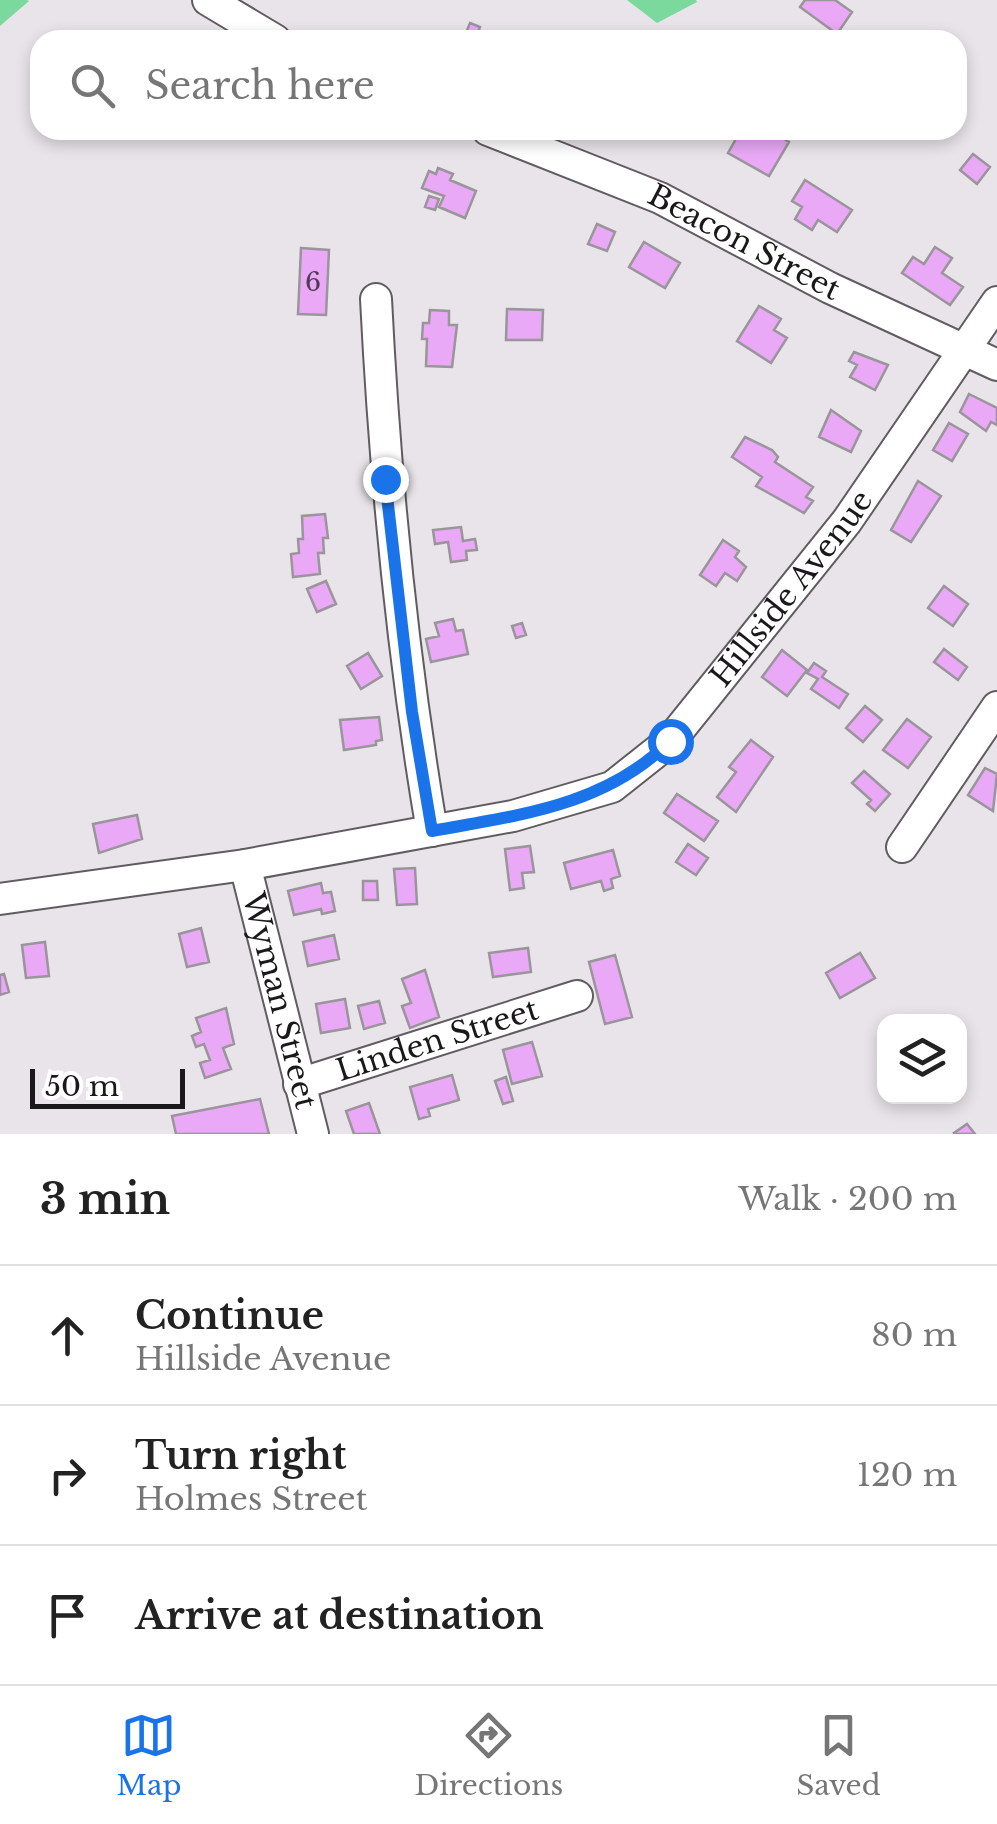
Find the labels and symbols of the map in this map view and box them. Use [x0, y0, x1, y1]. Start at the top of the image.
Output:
street label: Beacon Street [642, 176, 847, 308]
house number: 6 [305, 267, 321, 298]
route end [363, 457, 409, 503]
street label: Hillside Avenue [702, 483, 880, 694]
route start [648, 719, 694, 765]
street label: Wyman Street [234, 888, 325, 1113]
street label: Linden Street [332, 990, 543, 1089]
scale bar [30, 1064, 185, 1108]

